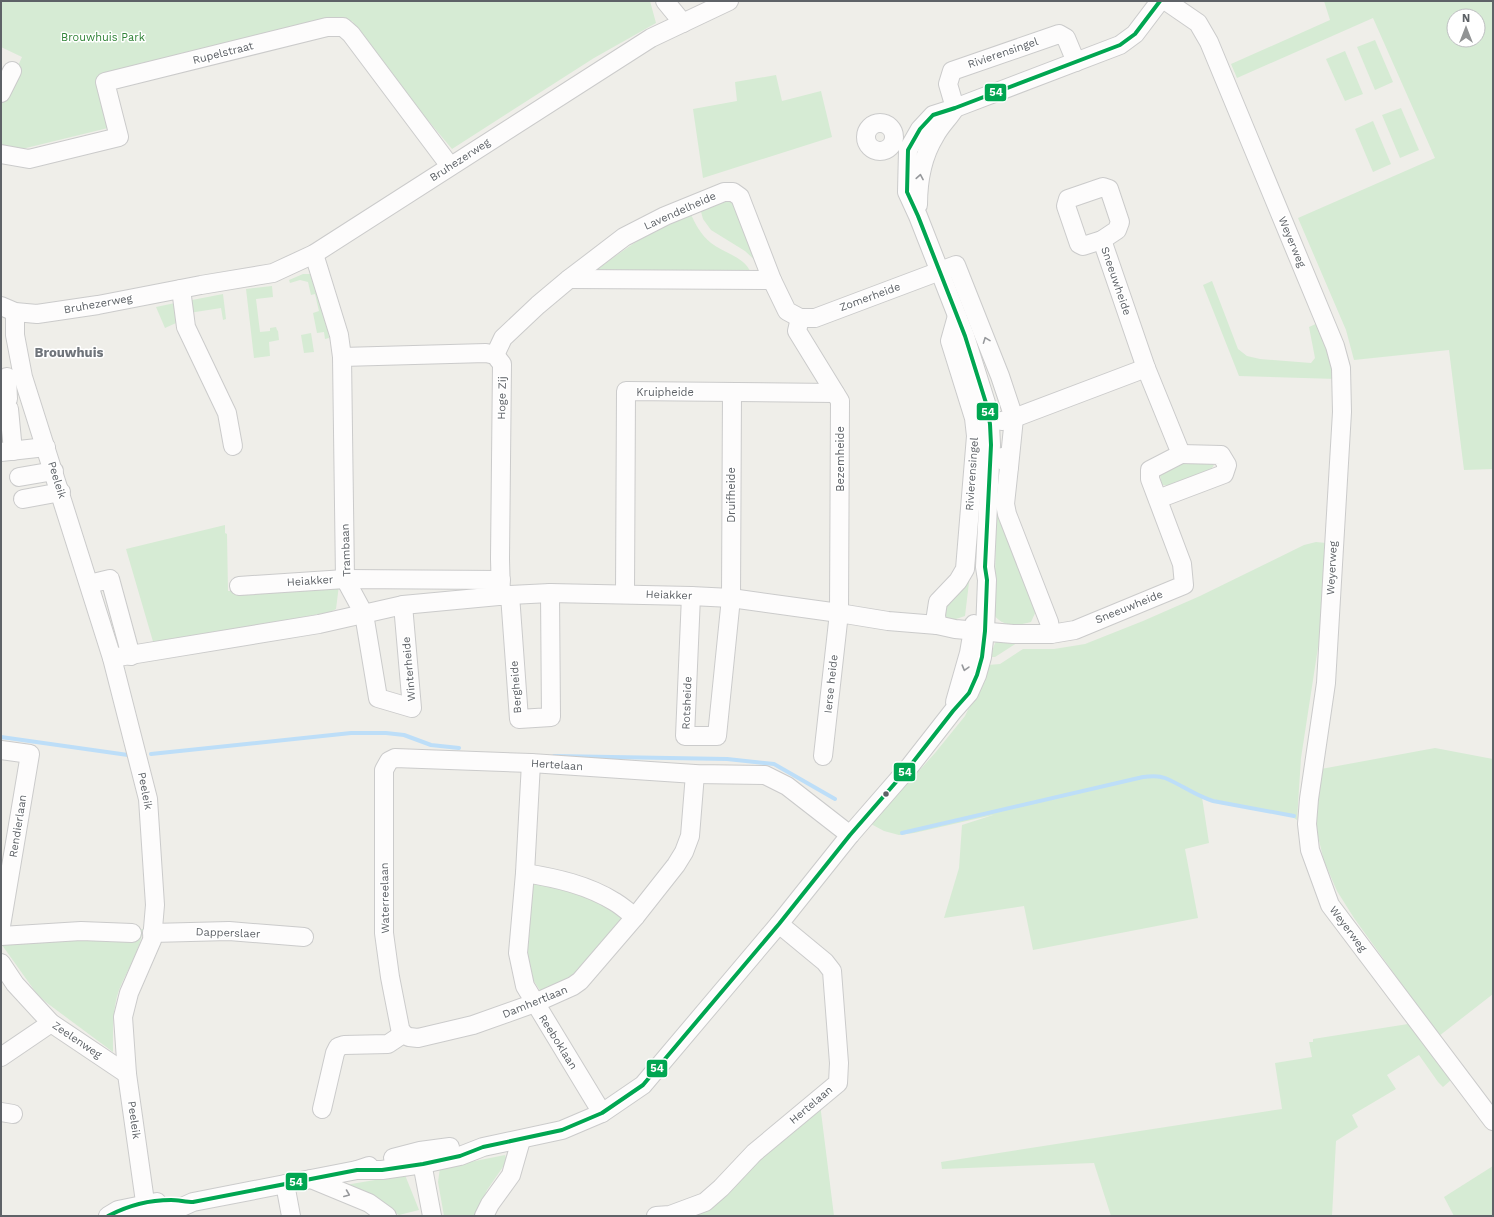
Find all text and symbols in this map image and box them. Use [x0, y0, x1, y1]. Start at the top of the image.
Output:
north arrow [1446, 8, 1486, 48]
text: N [1462, 12, 1470, 25]
park label: Brouwhuis Park [61, 31, 145, 44]
street label: Rivierensingel [966, 35, 1041, 71]
street label: Rupelstraat [191, 39, 255, 67]
line badge: 54 [984, 83, 1007, 102]
text: 54 [989, 86, 1003, 99]
street label: Bruhezerweg [427, 136, 493, 184]
one-way arrow [916, 174, 924, 180]
street label: Lavendelheide [642, 189, 718, 233]
street label: Weyerweg [1275, 215, 1309, 270]
street label: Sneeuwheide [1098, 245, 1134, 317]
street label: Zomerheide [838, 280, 902, 314]
street label: Bruhezerweg [63, 292, 133, 316]
one-way arrow [983, 336, 991, 343]
district label: Brouwhuis [35, 345, 103, 360]
street label: Hoge Zij [495, 376, 509, 420]
street label: Kruipheide [636, 386, 694, 399]
line badge: 54 [976, 402, 999, 421]
text: 54 [981, 406, 995, 419]
street label: Bezemheide [834, 426, 847, 492]
street label: Rivierensingel [963, 436, 981, 511]
street label: Peeleik [45, 460, 69, 500]
street label: Druifheide [725, 467, 738, 523]
street label: Trambaan [339, 523, 353, 577]
street label: Weyerweg [1324, 541, 1340, 595]
street label: Heiakker [286, 573, 334, 589]
street label: Heiakker [645, 588, 693, 602]
street label: Sneeuwheide [1093, 588, 1165, 626]
street label: Winterheide [400, 636, 418, 702]
street label: Ierse heide [821, 654, 841, 714]
street label: Bergheide [508, 660, 524, 714]
one-way arrow [961, 665, 970, 672]
street label: Rotsheide [680, 676, 694, 730]
street label: Hertelaan [531, 757, 583, 773]
line badge: 54 [893, 762, 916, 782]
text: 54 [898, 766, 912, 779]
street label: Peeleik [135, 771, 155, 811]
unlabelled marker [881, 789, 891, 799]
street label: Rendierlaan [7, 794, 29, 858]
street label: Waterreelaan [378, 862, 392, 934]
street label: Weyerweg [1327, 904, 1370, 955]
street label: Dapperslaer [195, 925, 261, 941]
street label: Damhertlaan [500, 983, 570, 1021]
street label: Reeboklaan [536, 1012, 580, 1072]
street label: Zeelenweg [50, 1019, 104, 1061]
line badge: 54 [646, 1059, 668, 1078]
text: 54 [650, 1062, 664, 1075]
street label: Hertelaan [787, 1083, 835, 1127]
street label: Peeleik [125, 1100, 143, 1140]
line badge: 54 [285, 1172, 308, 1191]
text: 54 [289, 1176, 303, 1189]
one-way arrow [343, 1189, 351, 1197]

